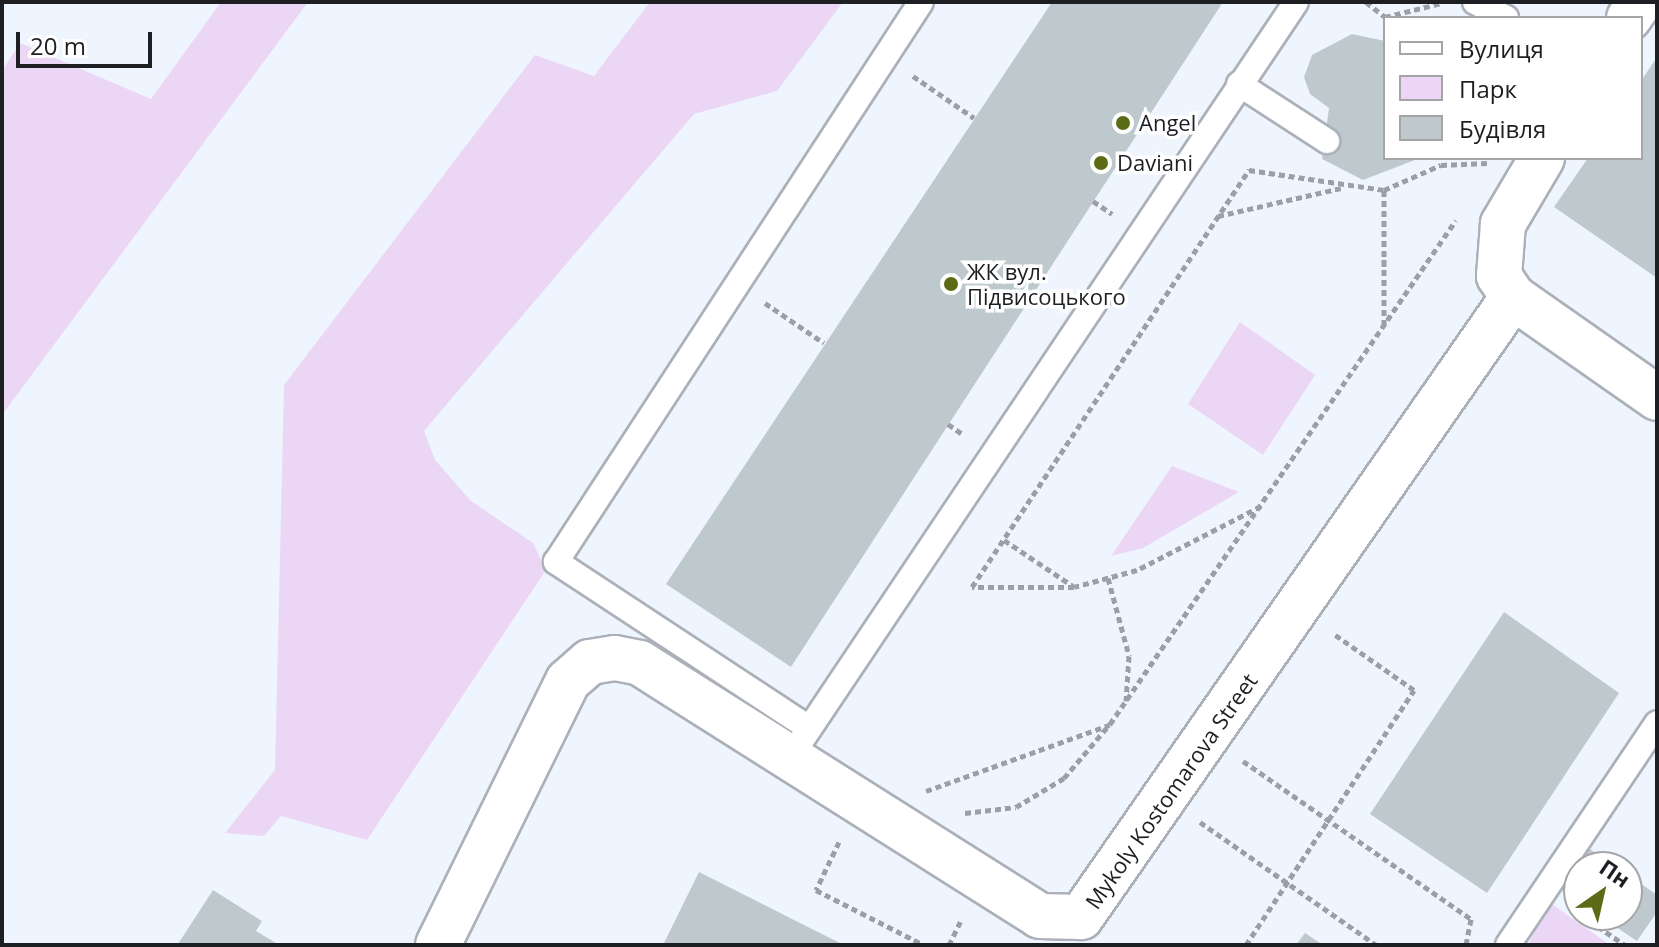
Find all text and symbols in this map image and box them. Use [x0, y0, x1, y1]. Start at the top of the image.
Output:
scale bar [20, 16, 156, 66]
legend [1383, 16, 1643, 160]
text: 20 m [30, 29, 86, 62]
text: Вулиця [1459, 32, 1544, 65]
text: Парк [1459, 72, 1517, 105]
place label: Angel [1139, 110, 1196, 136]
text: Будівля [1459, 112, 1546, 145]
marker: Angel [1114, 114, 1132, 132]
place label: Daviani [1117, 150, 1193, 176]
marker: Daviani [1092, 154, 1110, 172]
place label: ЖК вул. Підвисоцького [967, 258, 1126, 310]
marker: ЖК вул. Підвисоцького [942, 275, 960, 293]
street label: Mykoly Kostomarova Street [1079, 668, 1263, 914]
north arrow [1563, 851, 1643, 931]
text: Пн [1594, 852, 1637, 894]

